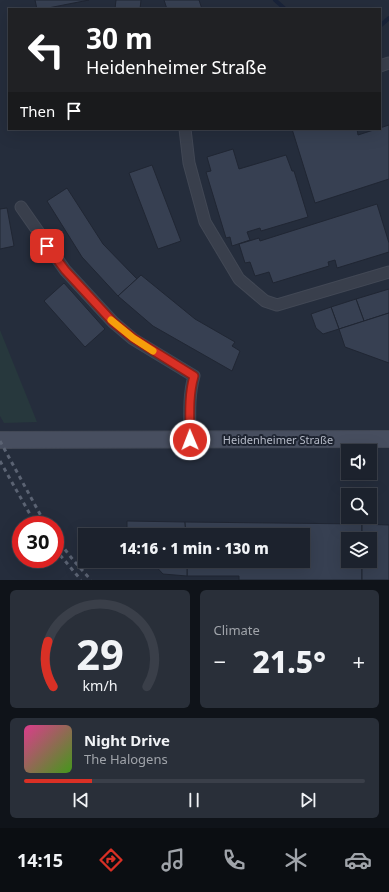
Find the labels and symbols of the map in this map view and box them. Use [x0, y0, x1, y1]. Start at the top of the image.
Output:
pin [30, 229, 64, 263]
position arrow [169, 419, 211, 461]
street label: Heidenheimer Straße [223, 432, 333, 447]
speed limit sign: 30 [12, 516, 64, 568]

